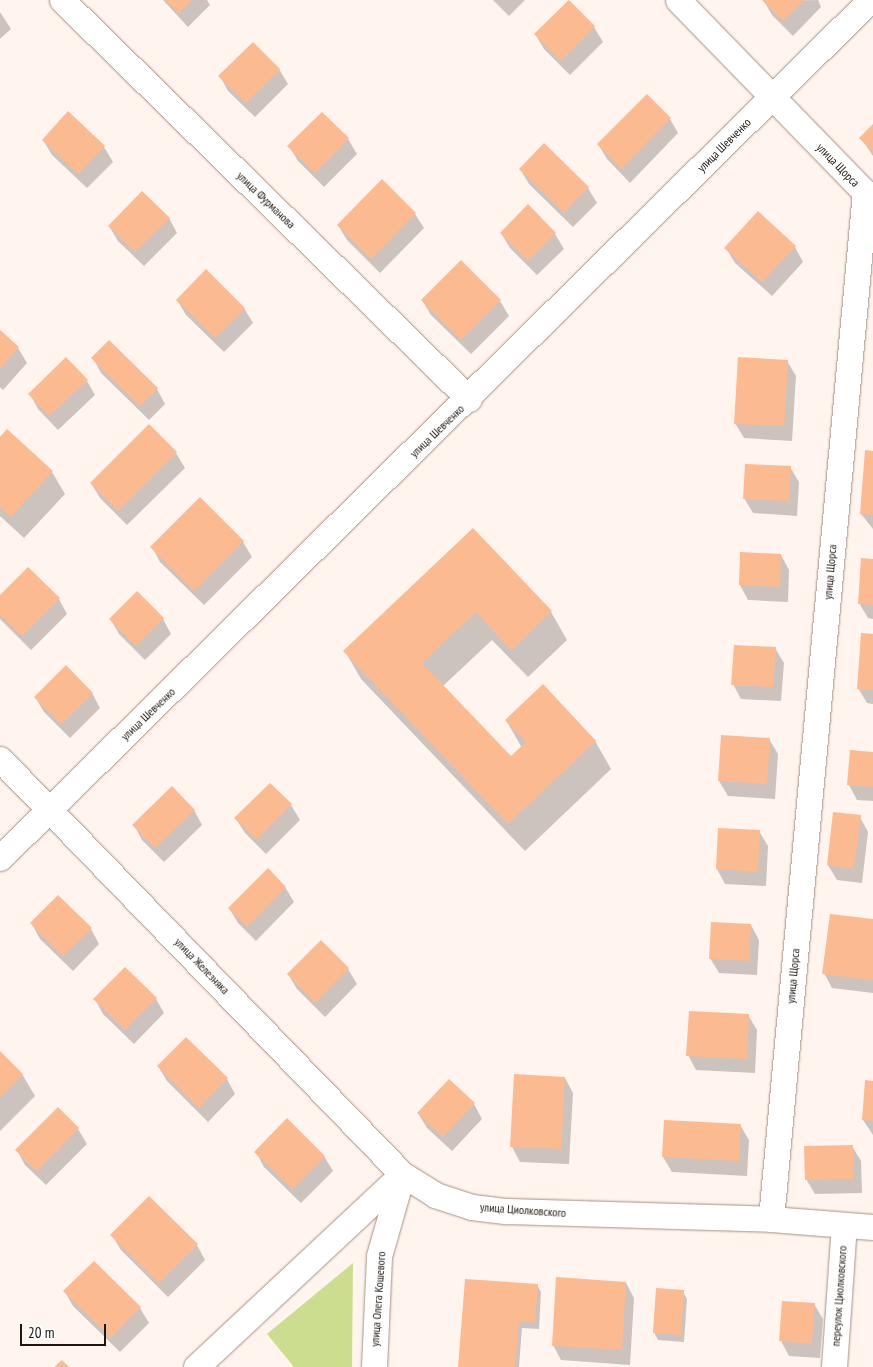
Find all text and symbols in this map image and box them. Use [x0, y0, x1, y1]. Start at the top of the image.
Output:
street label: улица Шевченко [694, 115, 754, 175]
street label: улица Щорса [814, 140, 862, 190]
street label: улица Фурманова [234, 169, 298, 231]
street label: улица Шевченко [407, 402, 467, 460]
street label: улица Щорса [820, 544, 840, 600]
street label: улица Шевченко [118, 685, 178, 743]
street label: улица Железняка [172, 935, 232, 997]
street label: улица Щорса [783, 948, 803, 1004]
street label: улица Циолковского [479, 1200, 567, 1220]
street label: переулок Циолковского [828, 1245, 850, 1347]
street label: улица Олега Кошевого [367, 1251, 389, 1347]
scale bar [22, 1314, 109, 1346]
text: 20 m [28, 1323, 54, 1342]

